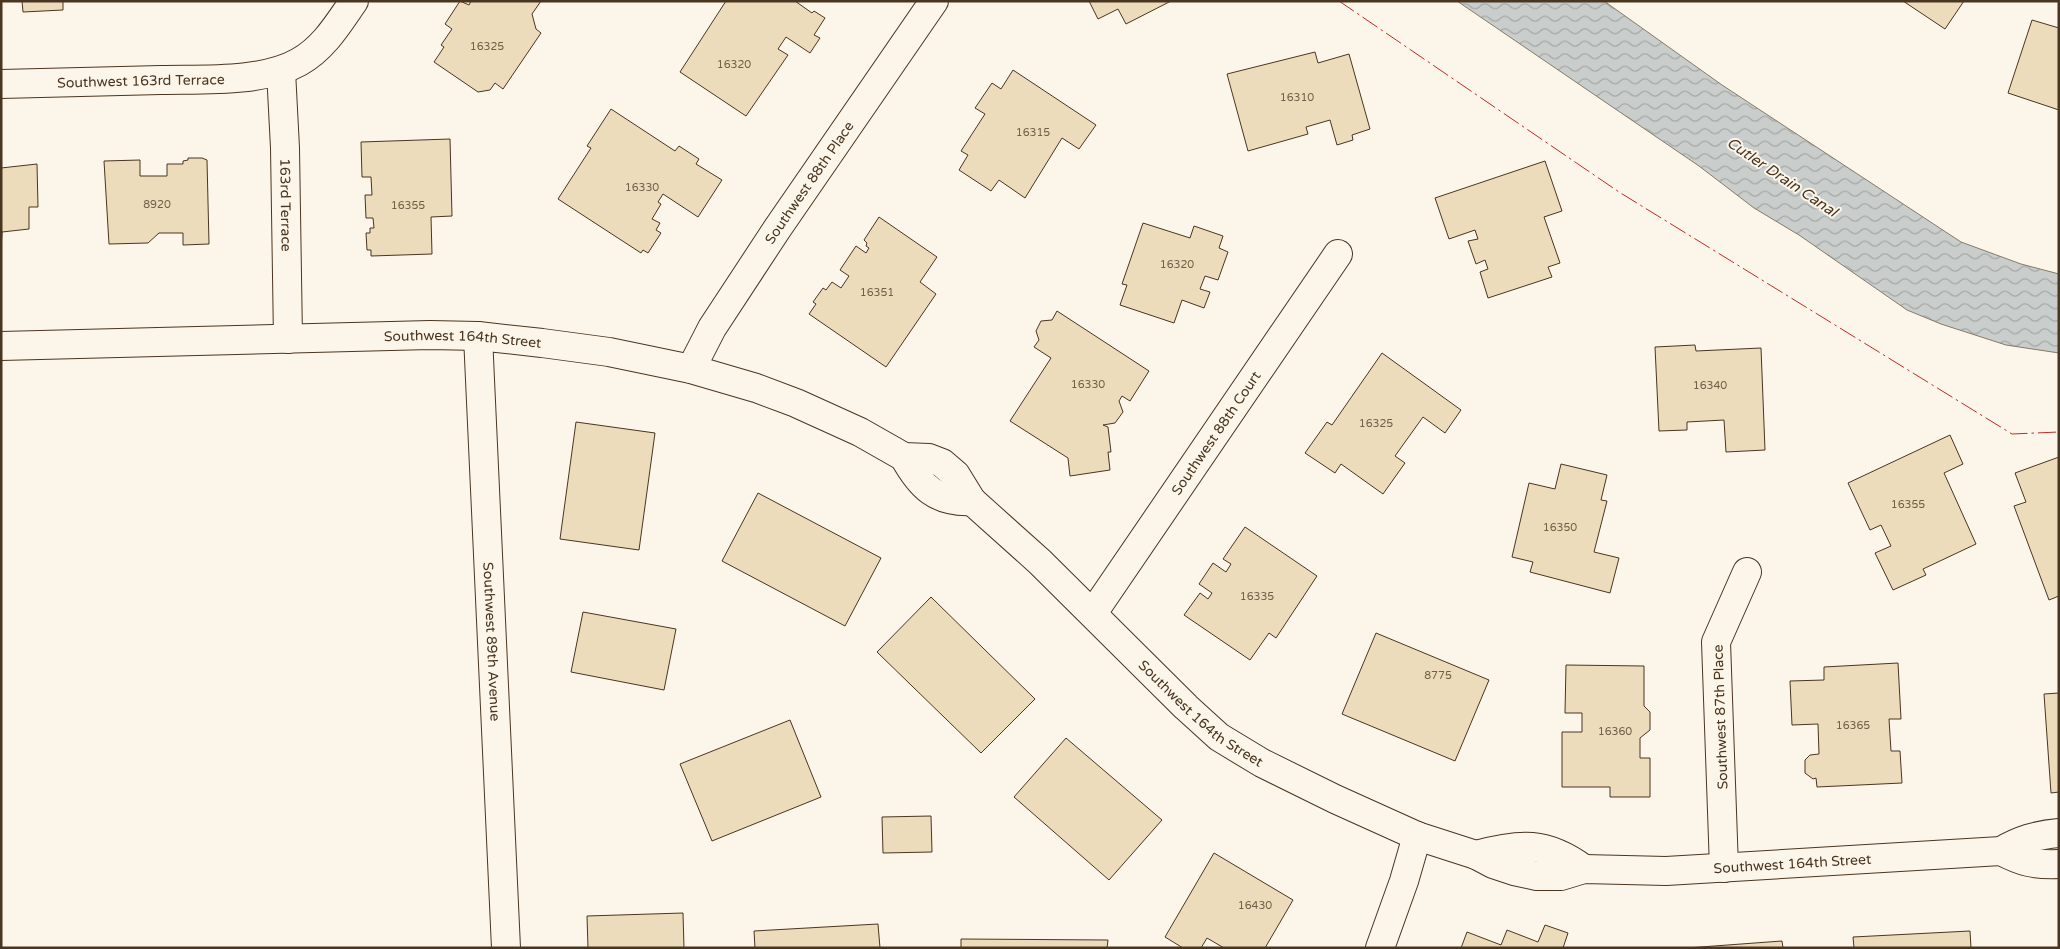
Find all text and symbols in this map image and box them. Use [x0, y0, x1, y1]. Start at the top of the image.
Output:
house number: 16325 [470, 40, 504, 53]
house number: 16320 [717, 58, 751, 71]
street label: Southwest 163rd Terrace [57, 71, 225, 92]
house number: 16310 [1280, 91, 1314, 104]
street label: Southwest 88th Place [761, 118, 858, 247]
house number: 16315 [1016, 126, 1050, 139]
water label: Cutler Drain Canal [1723, 133, 1842, 222]
street label: 163rd Terrace [276, 158, 295, 252]
house number: 16330 [625, 181, 659, 194]
house number: 8920 [143, 198, 171, 211]
house number: 16355 [391, 199, 425, 212]
house number: 16320 [1160, 258, 1194, 271]
house number: 16351 [860, 286, 894, 299]
street label: Southwest 164th Street [384, 327, 543, 352]
street label: Southwest 88th Court [1168, 367, 1265, 498]
house number: 16330 [1071, 378, 1105, 391]
house number: 16340 [1693, 379, 1727, 392]
house number: 16325 [1359, 417, 1393, 430]
house number: 16355 [1891, 498, 1925, 511]
house number: 16350 [1543, 521, 1577, 534]
street label: Southwest 89th Avenue [479, 562, 504, 722]
house number: 16335 [1240, 590, 1274, 603]
street label: Southwest 87th Place [1709, 644, 1732, 790]
street label: Southwest 164th Street [1135, 657, 1267, 771]
house number: 8775 [1424, 669, 1452, 682]
house number: 16365 [1836, 719, 1870, 732]
house number: 16360 [1598, 725, 1632, 738]
street label: Southwest 164th Street [1713, 851, 1872, 877]
house number: 16430 [1238, 899, 1272, 912]

